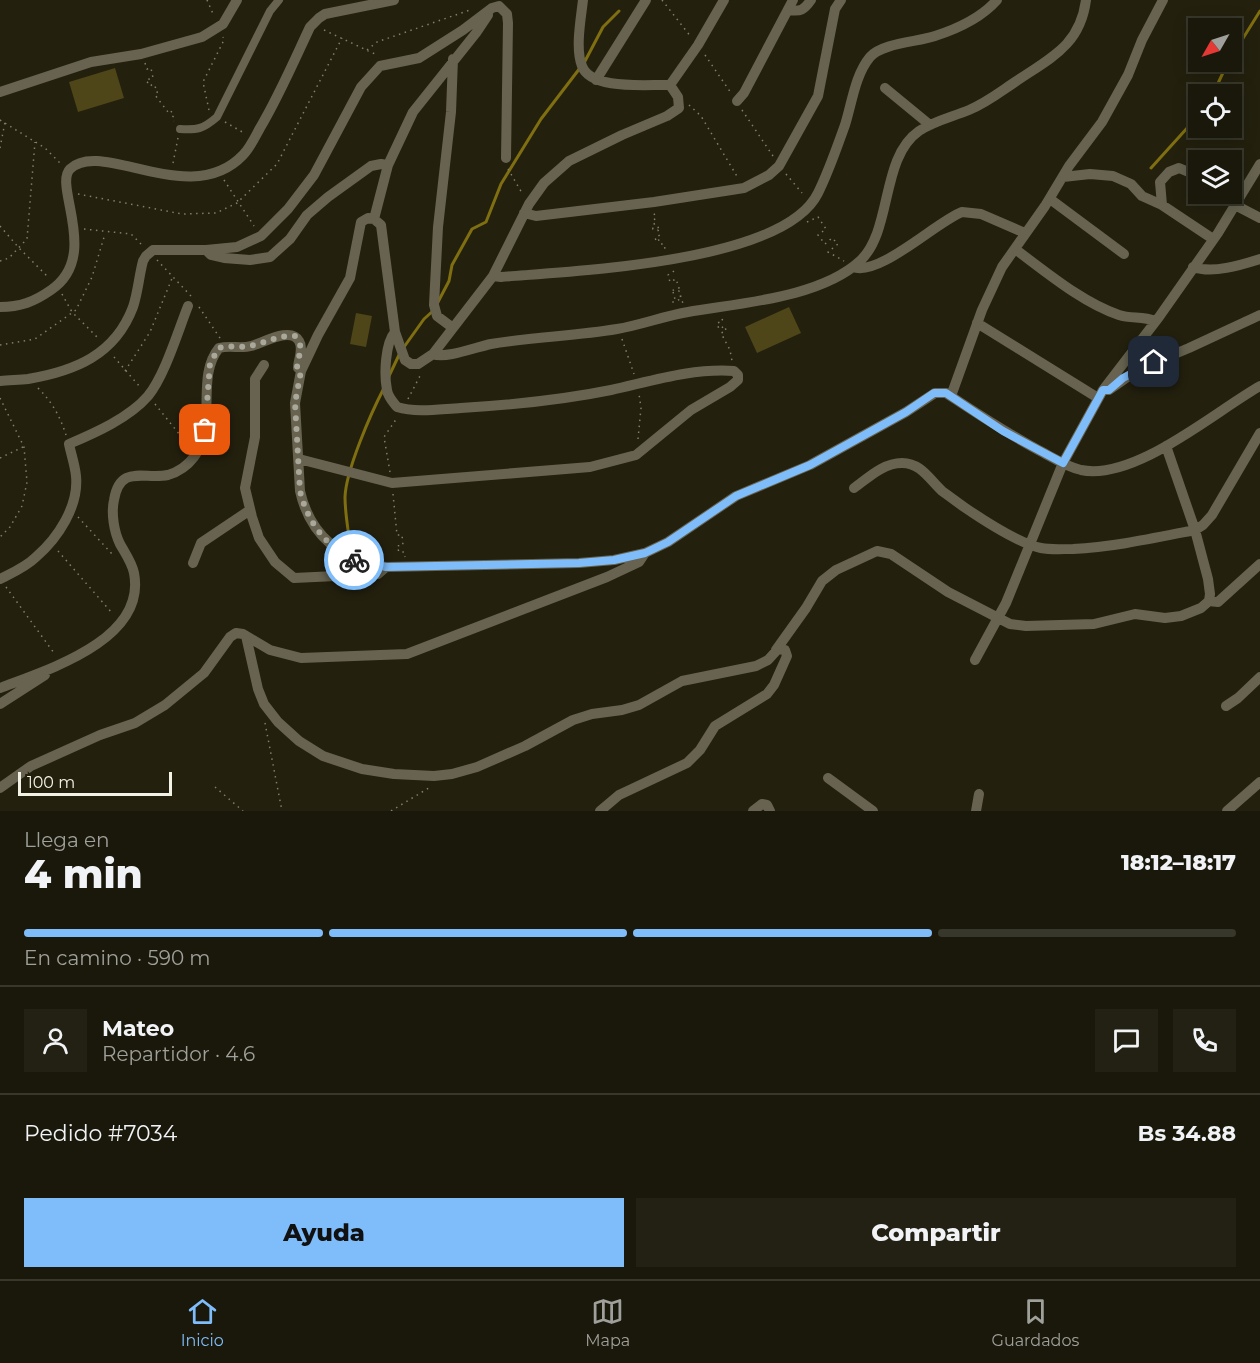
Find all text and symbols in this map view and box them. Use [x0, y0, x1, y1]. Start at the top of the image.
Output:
north arrow [1188, 18, 1242, 72]
map controls [1188, 18, 1242, 204]
button: locate [1188, 84, 1242, 138]
button: layers [1188, 150, 1242, 204]
pin [1128, 336, 1179, 387]
icon: home [1137, 345, 1170, 378]
pin [179, 404, 230, 455]
icon: bag [188, 413, 221, 446]
courier [324, 530, 384, 590]
icon: bike [338, 544, 371, 577]
scale bar [18, 769, 172, 796]
text: 100 m [27, 773, 75, 792]
text: Llega en [24, 828, 110, 852]
text: 18:12–18:17 [1121, 849, 1236, 876]
text: 4 min [24, 850, 143, 898]
text: En camino · 590 m [24, 946, 211, 970]
button: person [24, 1009, 87, 1072]
button: chat [1095, 1009, 1158, 1072]
button: phone [1173, 1009, 1236, 1072]
text: Mateo [102, 1015, 174, 1042]
text: Repartidor · 4.6 [102, 1042, 255, 1066]
text: Pedido #7034 [24, 1120, 177, 1147]
text: Bs 34.88 [1138, 1120, 1236, 1147]
button: Ayuda [24, 1198, 624, 1267]
button: Compartir [636, 1198, 1236, 1267]
tab: Inicio [181, 1295, 224, 1350]
tab: Mapa [585, 1295, 630, 1350]
tab: Guardados [992, 1295, 1079, 1350]

